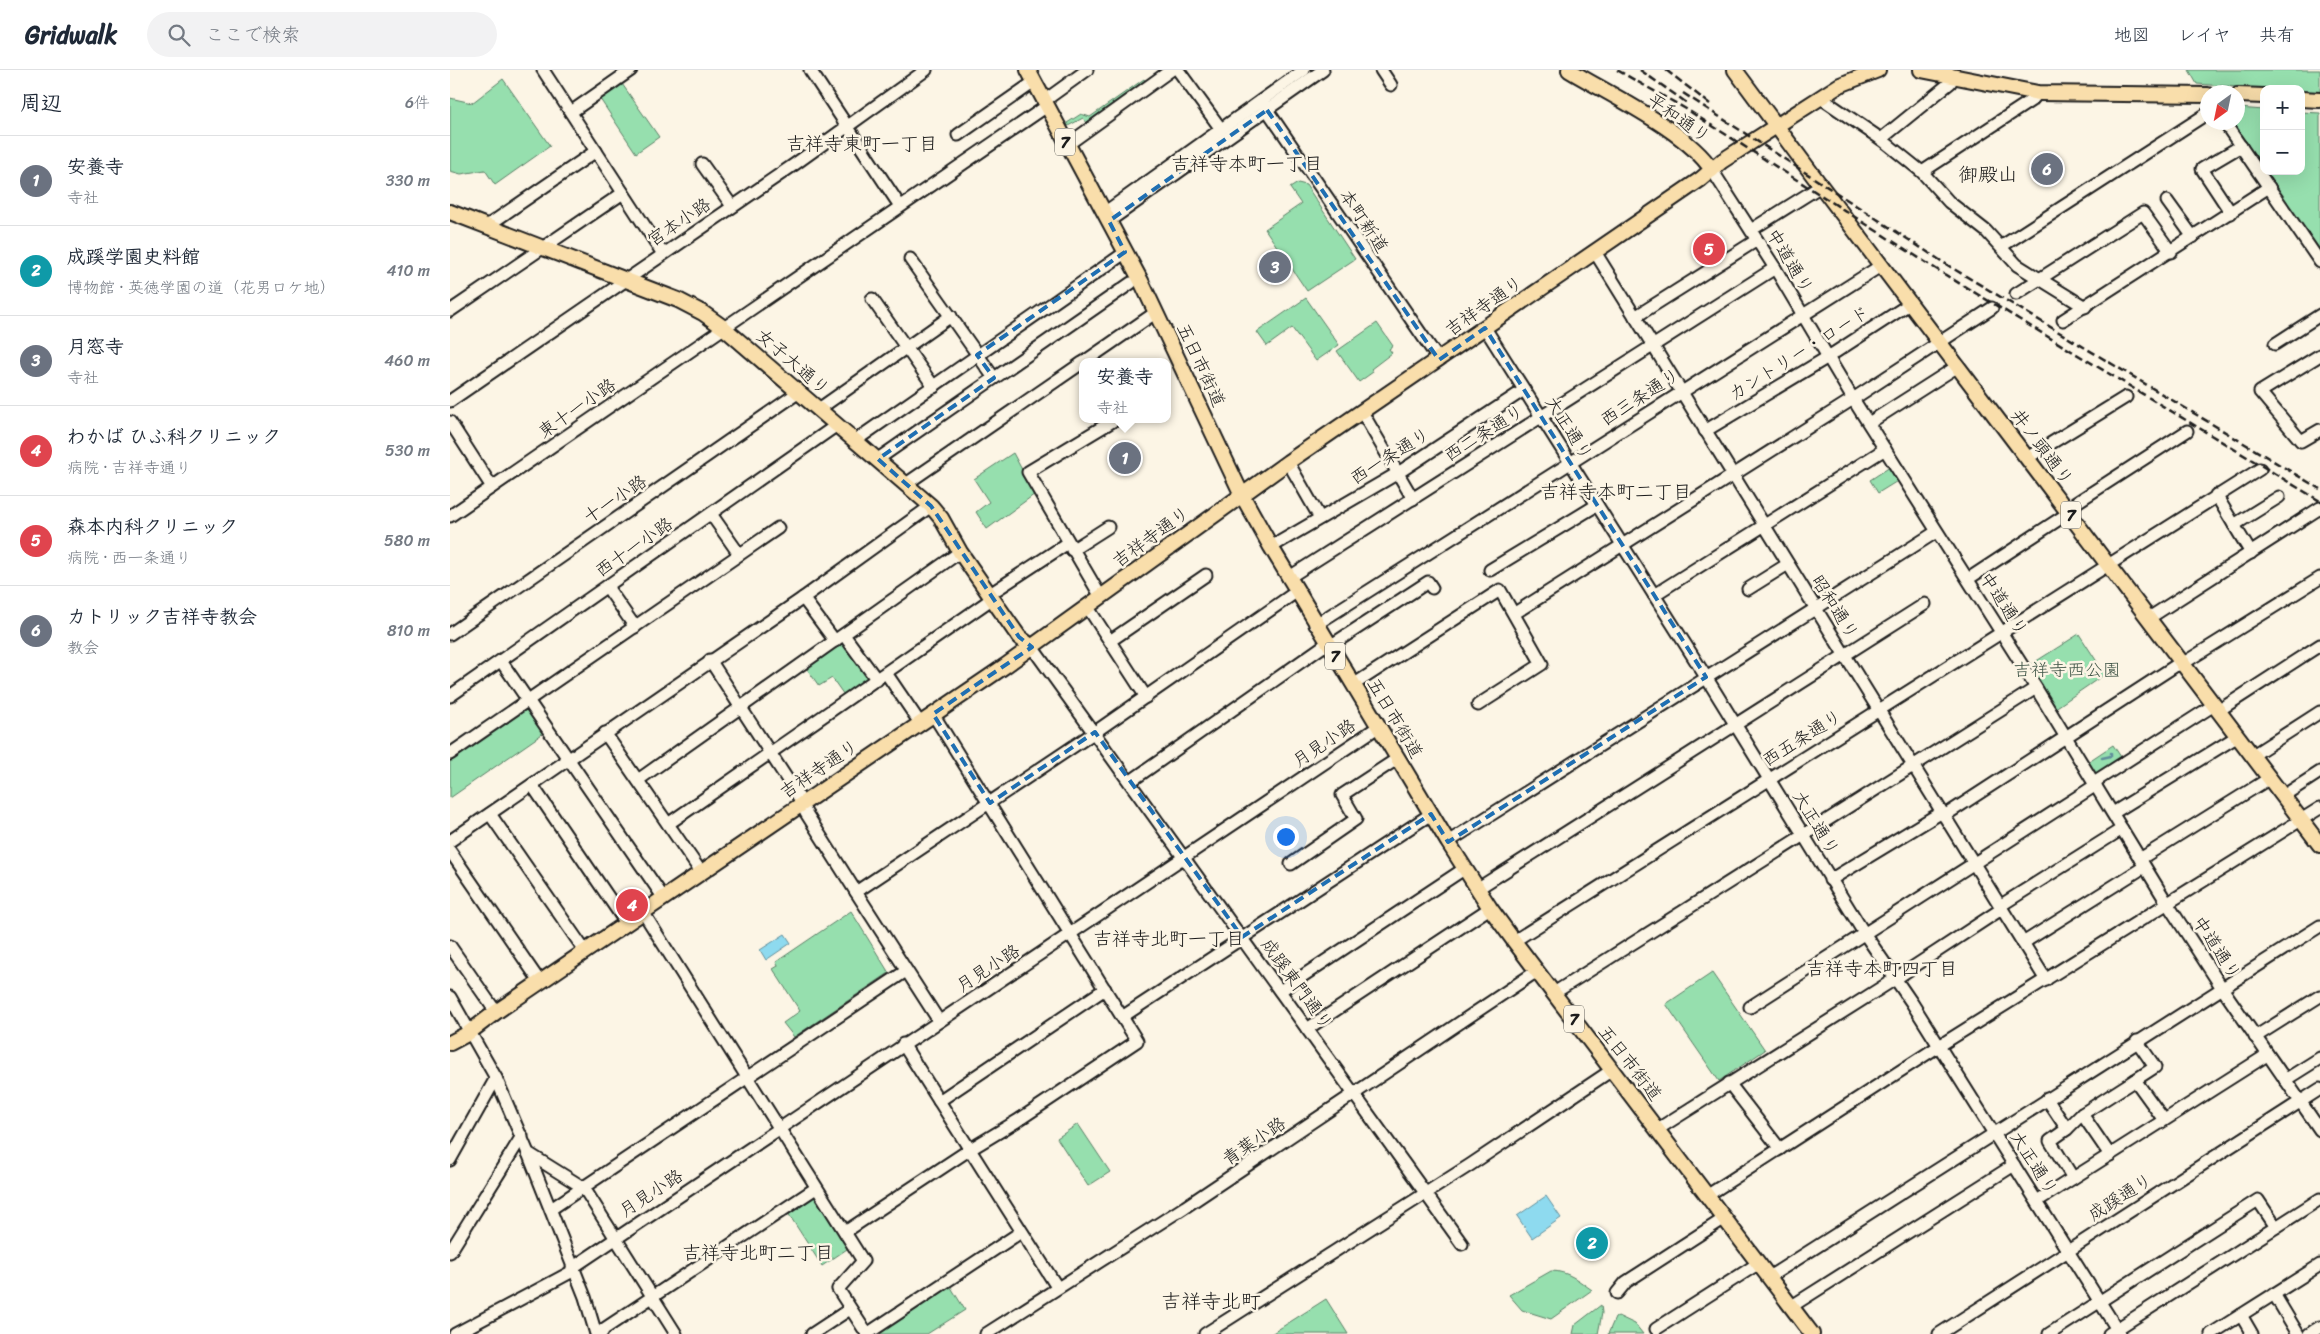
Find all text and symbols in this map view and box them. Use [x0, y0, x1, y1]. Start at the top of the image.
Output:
search box [147, 12, 497, 57]
text: Gridwalk [25, 14, 117, 56]
text: ここで検索 [205, 18, 300, 51]
text: 地図 [2114, 19, 2150, 51]
text: レイヤ [2178, 19, 2231, 51]
text: 共有 [2259, 19, 2295, 51]
icon: search [165, 21, 193, 49]
text: 周辺 [20, 84, 62, 122]
street label: 平和通り [1640, 84, 1718, 152]
north arrow [2200, 85, 2245, 130]
map controls [2260, 85, 2305, 175]
button: + [2260, 85, 2305, 130]
text: 6件 [405, 88, 430, 117]
district label: 吉祥寺東町一丁目 [786, 127, 938, 160]
road number: 7 [1055, 128, 1075, 156]
button: − [2260, 130, 2305, 175]
district label: 吉祥寺本町一丁目 [1171, 147, 1323, 180]
text: 安養寺 [67, 150, 124, 183]
pin: 6 [2031, 150, 2063, 188]
district label: 御殿山 [1958, 157, 2018, 192]
text: 1 [33, 166, 39, 195]
text: 330 m [386, 166, 430, 195]
street label: 本町新道 [1331, 182, 1397, 260]
text: 寺社 [67, 183, 99, 212]
street label: 宮本小路 [640, 189, 718, 255]
street label: 中道通り [1758, 222, 1822, 300]
pin: 5 [1693, 230, 1725, 268]
text: 成蹊学園史料館 [67, 240, 200, 273]
pin: 3 [1259, 248, 1291, 286]
text: 2 [31, 256, 41, 285]
text: 410 m [387, 256, 430, 285]
street label: 吉祥寺通り [1438, 267, 1530, 345]
text: 博物館 · 英徳学園の道（花男ロケ地） [67, 273, 336, 302]
street label: カントリー・ロード [1722, 297, 1876, 409]
street label: 五日市街道 [1167, 317, 1235, 413]
street label: 女子大通り [749, 320, 837, 404]
text: 月窓寺 [67, 330, 124, 363]
text: 3 [32, 346, 40, 375]
text: 460 m [384, 346, 430, 375]
popup [1079, 358, 1171, 423]
street label: 西三条通り [1594, 359, 1686, 435]
text: 安養寺 [1096, 360, 1154, 393]
text: 寺社 [67, 363, 99, 392]
street label: 東十一小路 [531, 369, 623, 447]
street label: 大正通り [1536, 389, 1602, 467]
text: 寺社 [1096, 393, 1129, 422]
street label: 西二条通り [1437, 396, 1531, 470]
street label: 井ノ頭通り [2002, 401, 2082, 493]
street label: 西一条通り [1343, 419, 1437, 493]
text: わかば ひふ科クリニック [67, 420, 281, 453]
text: 4 [31, 436, 41, 465]
text: 530 m [385, 436, 430, 465]
pin: 1 [1109, 439, 1141, 477]
text: 病院 · 吉祥寺通り [67, 453, 192, 482]
street label: 十一小路 [576, 466, 654, 532]
district label: 吉祥寺本町二丁目 [1540, 475, 1692, 508]
street label: 吉祥寺通り [1105, 498, 1197, 576]
road number: 7 [2061, 502, 2081, 528]
street label: 西十一小路 [588, 508, 680, 586]
text: 森本内科クリニック [67, 510, 238, 543]
text: 5 [31, 526, 41, 555]
text: 580 m [384, 526, 430, 555]
text: 病院 · 西一条通り [67, 543, 192, 572]
street label: 中道通り [1971, 565, 2037, 643]
street label: 昭和通り [1802, 568, 1868, 646]
text: カトリック吉祥寺教会 [67, 600, 257, 633]
text: 6 [31, 616, 41, 645]
text: 810 m [387, 616, 430, 645]
text: 教会 [67, 633, 99, 662]
road number: 7 [1325, 642, 1345, 670]
park label: 吉祥寺西公園 [2013, 654, 2121, 686]
street label: 五日市街道 [1358, 671, 1432, 765]
street label: 西五条通り [1755, 701, 1849, 775]
street label: 月見小路 [1285, 710, 1363, 776]
street label: 吉祥寺通り [773, 731, 865, 807]
street label: 大正通り [1784, 784, 1848, 862]
your location [1273, 824, 1299, 850]
pin: 4 [616, 886, 648, 924]
street label: 中道通り [2184, 909, 2250, 987]
district label: 吉祥寺北町一丁目 [1093, 922, 1245, 955]
street label: 成蹊東門通り [1252, 931, 1342, 1037]
street label: 月見小路 [949, 935, 1027, 1001]
district label: 吉祥寺本町四丁目 [1806, 952, 1958, 985]
road number: 7 [1564, 1006, 1584, 1032]
street label: 五日市街道 [1590, 1018, 1670, 1108]
street label: 青葉小路 [1215, 1108, 1293, 1174]
street label: 大正通り [2001, 1124, 2067, 1202]
street label: 月見小路 [612, 1160, 690, 1226]
street label: 成蹊通り [2081, 1164, 2159, 1230]
pin: 2 [1576, 1224, 1608, 1262]
district label: 吉祥寺北町二丁目 [682, 1236, 834, 1269]
district label: 吉祥寺北町 [1161, 1284, 1261, 1319]

